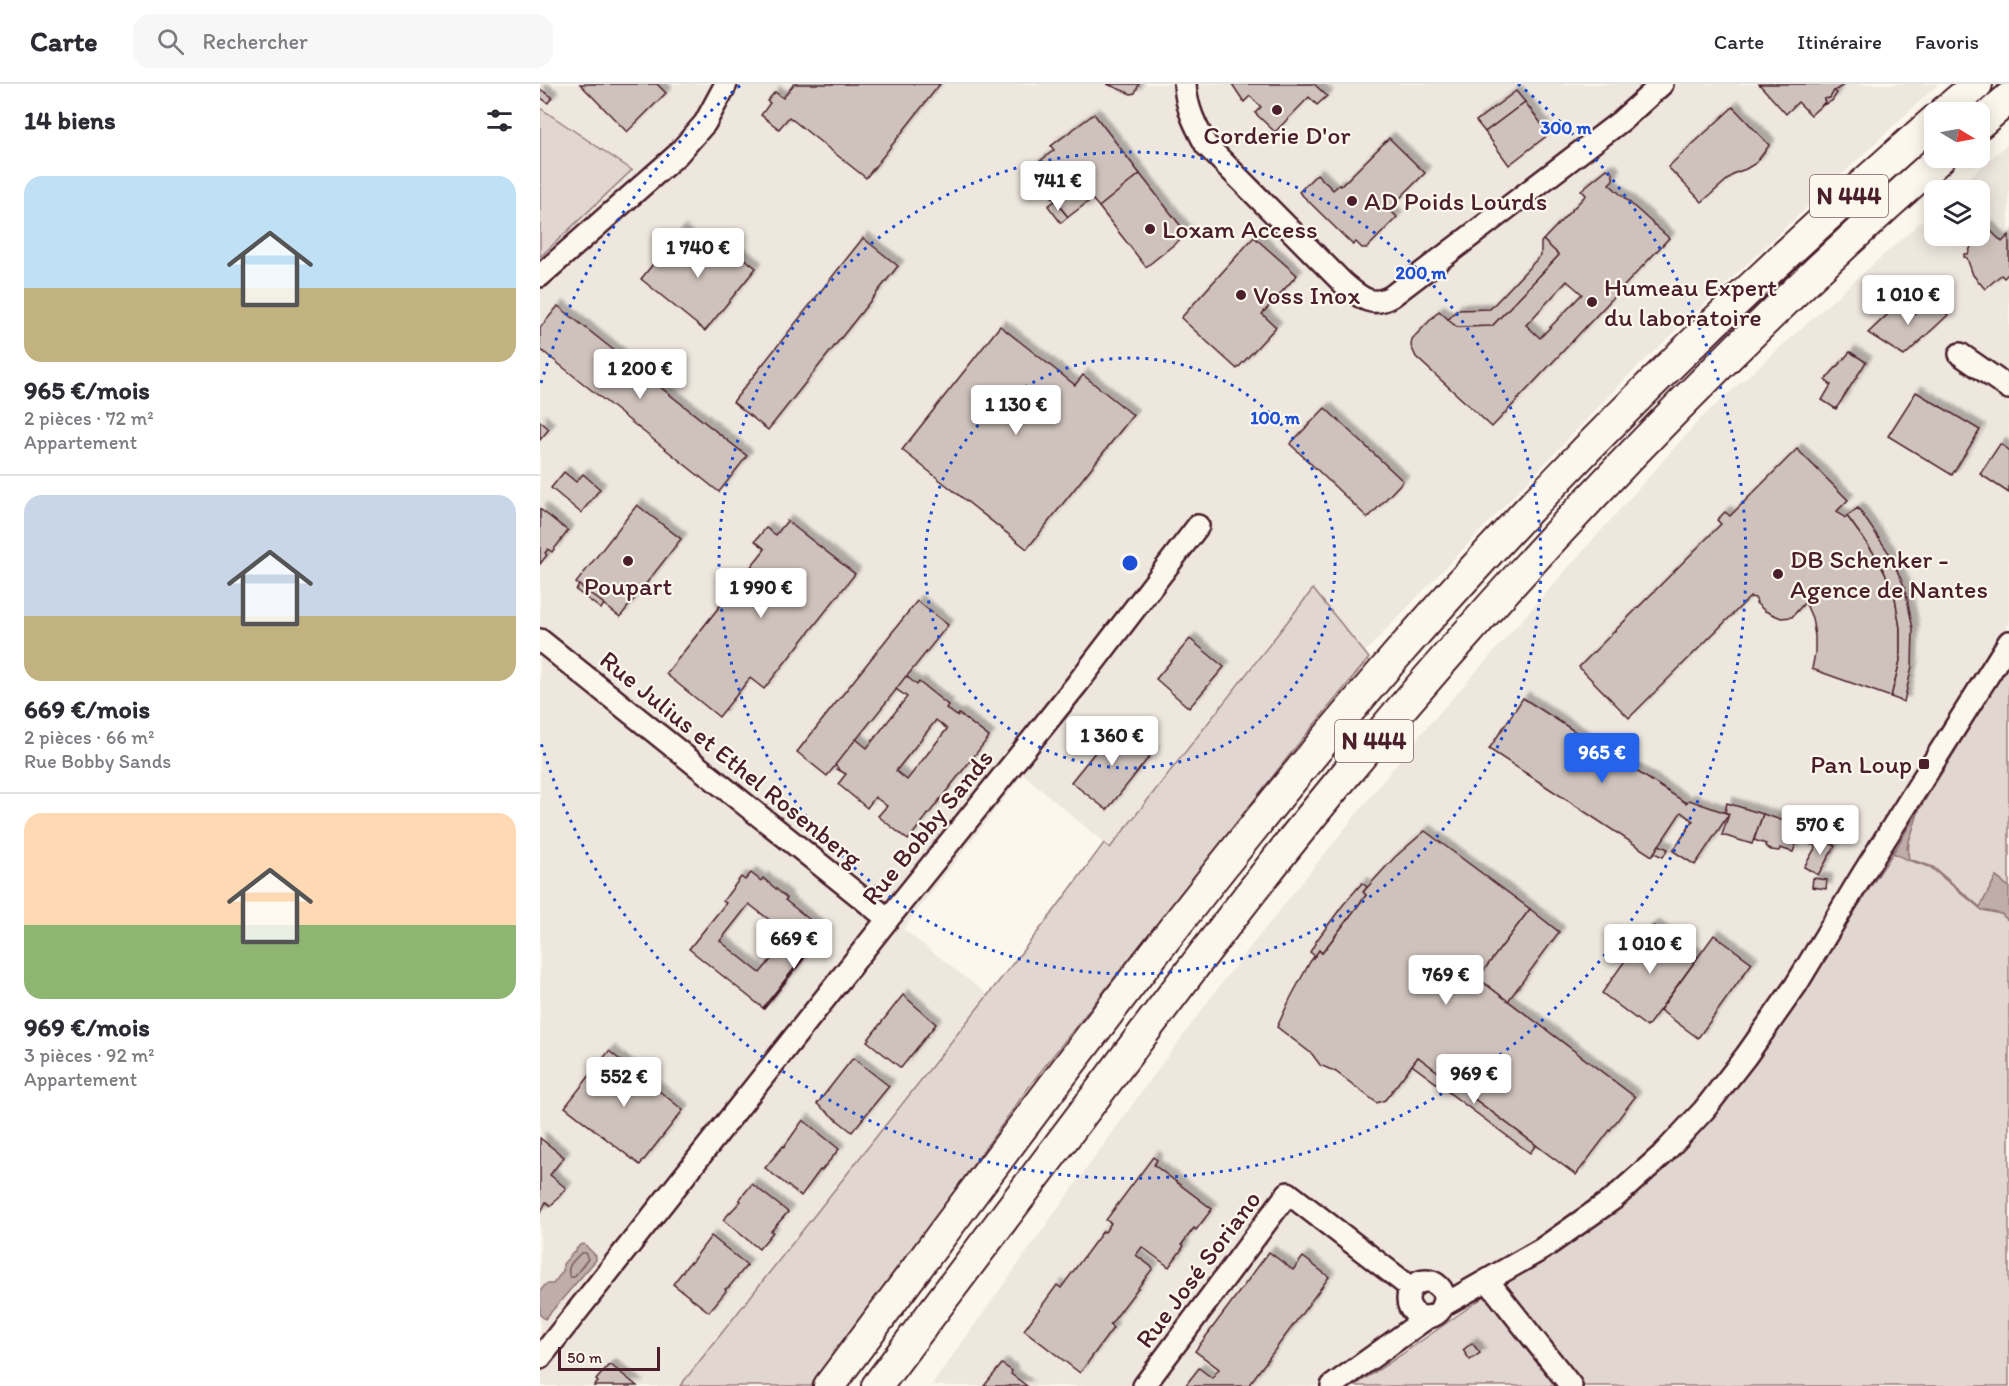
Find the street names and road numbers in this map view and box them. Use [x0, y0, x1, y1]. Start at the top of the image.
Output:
road number: N 444 [1810, 175, 1888, 217]
street label: Rue Julius et Ethel Rosenberg [593, 643, 869, 875]
road number: N 444 [1335, 720, 1413, 762]
street label: Rue Bobby Sands [854, 742, 1000, 912]
street label: Rue José Soriano [1128, 1184, 1268, 1354]

